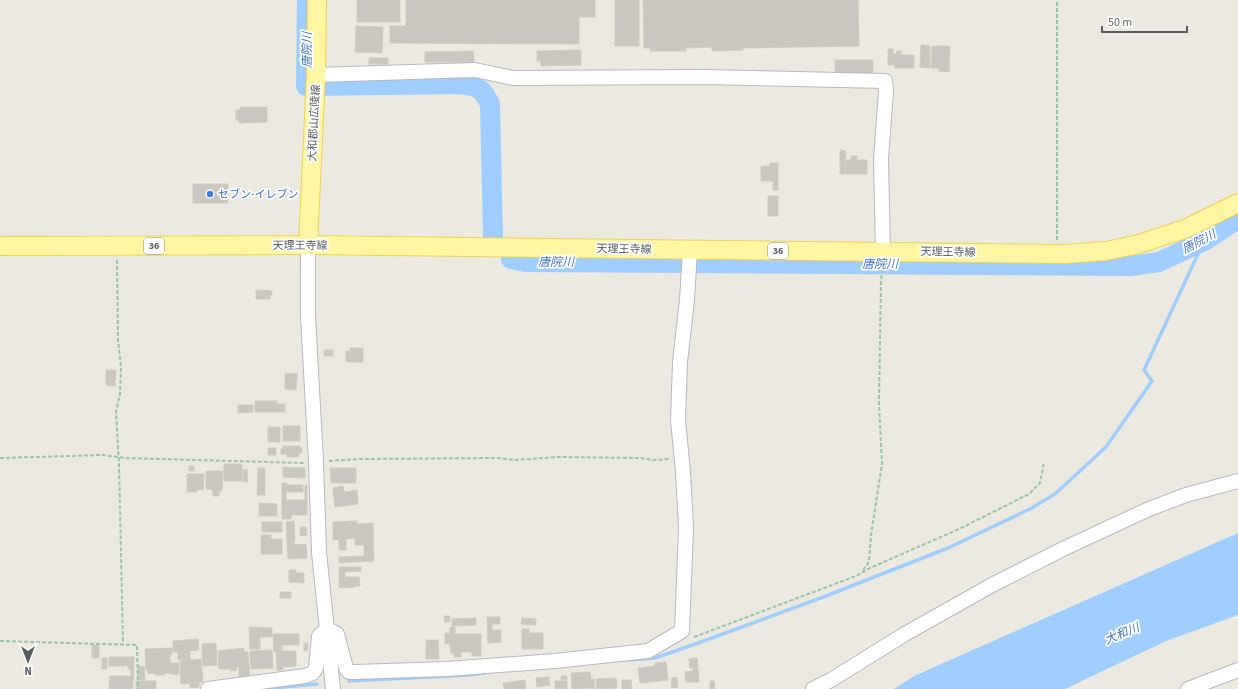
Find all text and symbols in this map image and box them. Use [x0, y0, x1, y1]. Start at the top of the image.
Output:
scale bar [1102, 8, 1187, 34]
text: 50 m [1108, 14, 1132, 31]
water label: 唐院川 [299, 30, 316, 68]
street label: 大和郡山広陵線 [304, 84, 324, 162]
place label: セブン-イレブン [218, 187, 298, 202]
marker: セブン-イレブン [205, 189, 215, 199]
water label: 唐院川 [1179, 225, 1221, 258]
road number: 36 [144, 238, 164, 254]
street label: 天理王寺線 [273, 238, 328, 253]
street label: 天理王寺線 [596, 241, 652, 257]
road number: 36 [768, 243, 788, 259]
street label: 天理王寺線 [920, 244, 976, 260]
water label: 唐院川 [538, 254, 576, 271]
water label: 唐院川 [862, 256, 900, 273]
water label: 大和川 [1102, 618, 1144, 649]
north arrow [8, 641, 48, 681]
text: N [24, 663, 32, 678]

